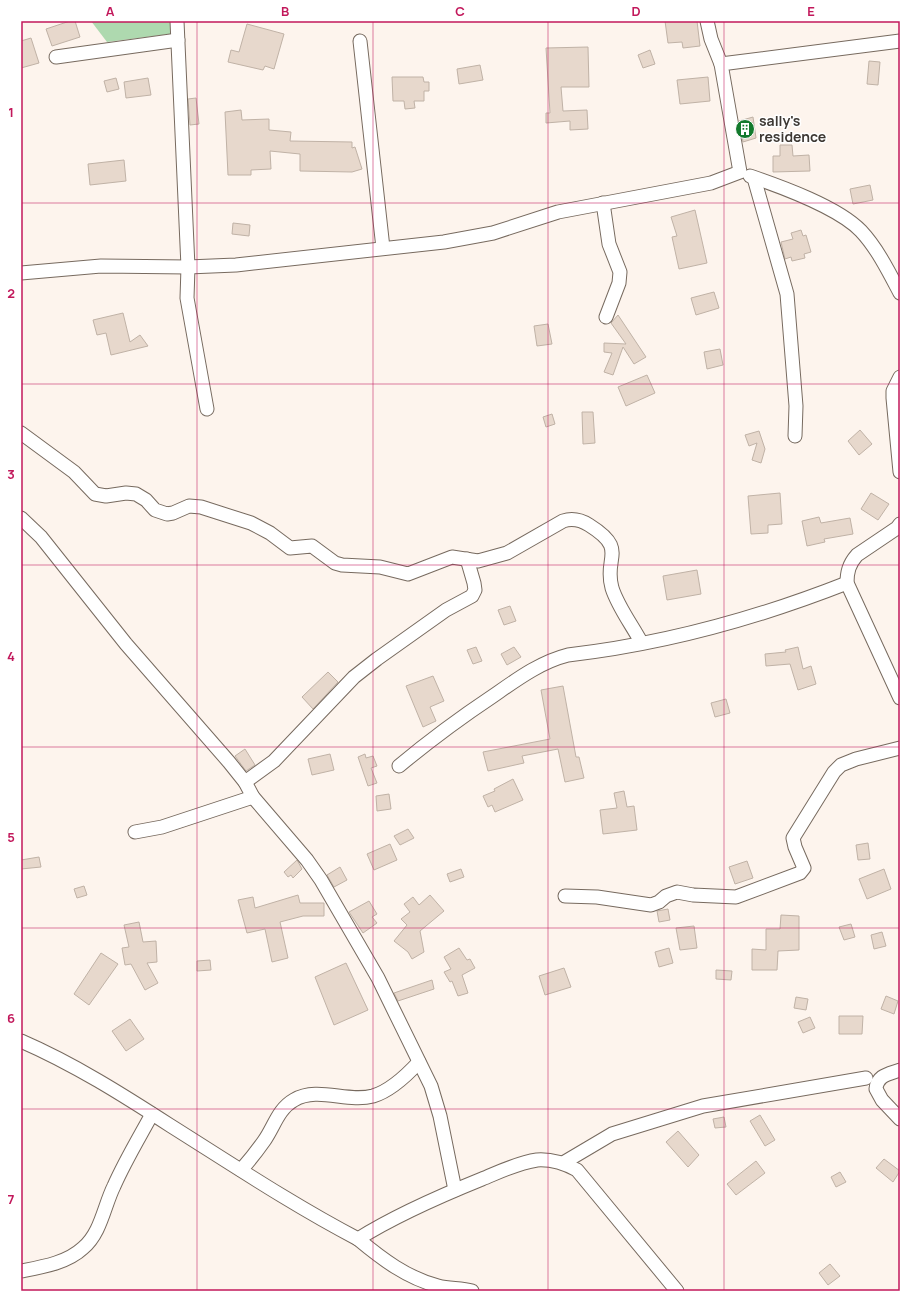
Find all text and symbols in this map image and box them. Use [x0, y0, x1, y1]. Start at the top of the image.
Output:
text: A [106, 2, 115, 20]
text: B [281, 2, 289, 20]
text: C [455, 2, 465, 20]
text: D [631, 2, 641, 20]
text: E [807, 2, 815, 20]
text: 1 [8, 103, 14, 121]
place label: sally's residence [759, 111, 826, 146]
building icon: sally's residence [734, 118, 756, 140]
text: 2 [7, 284, 15, 302]
text: 3 [7, 465, 15, 483]
text: 4 [7, 647, 15, 665]
text: 5 [7, 828, 15, 846]
text: 6 [7, 1009, 15, 1027]
text: 7 [8, 1190, 15, 1208]

